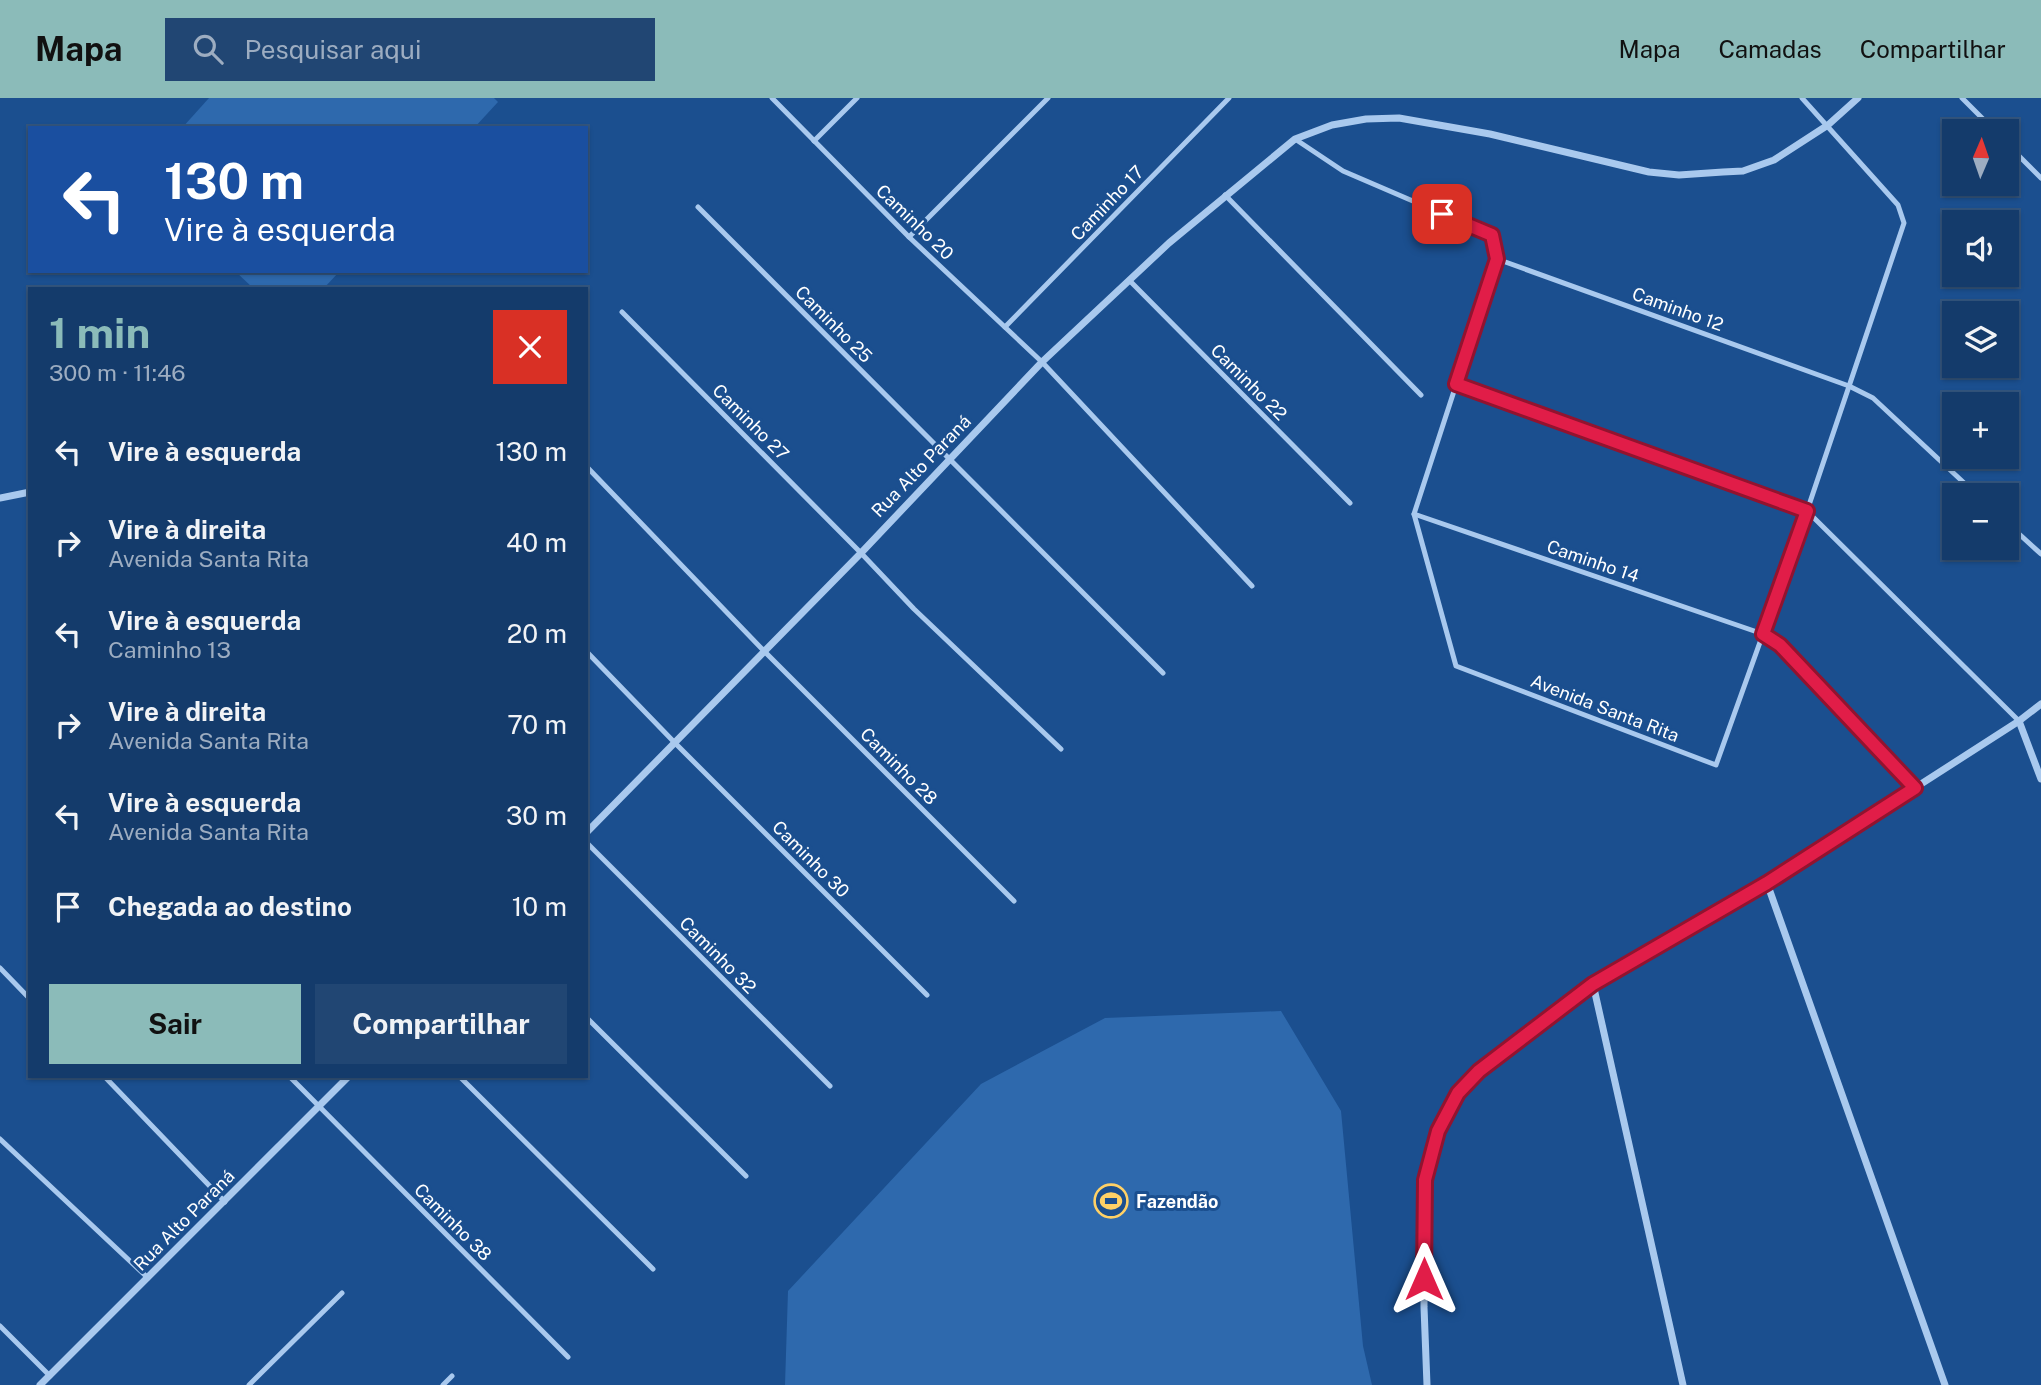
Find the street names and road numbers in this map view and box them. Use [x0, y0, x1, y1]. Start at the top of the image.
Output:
street label: Caminho 17 [1066, 161, 1148, 245]
street label: Caminho 20 [872, 180, 958, 264]
street label: Caminho 25 [791, 281, 877, 367]
street label: Caminho 12 [1629, 283, 1727, 335]
street label: Caminho 22 [1207, 340, 1291, 424]
street label: Caminho 27 [709, 380, 793, 464]
street label: Rua Alto Paraná [867, 411, 975, 521]
street label: Caminho 14 [1544, 535, 1642, 587]
street label: Avenida Santa Rita [1528, 670, 1682, 746]
street label: Caminho 28 [856, 723, 942, 809]
street label: Caminho 30 [768, 816, 854, 902]
street label: Caminho 32 [675, 912, 761, 998]
street label: Rua Alto Paraná [129, 1165, 239, 1275]
street label: Caminho 38 [410, 1179, 496, 1265]

